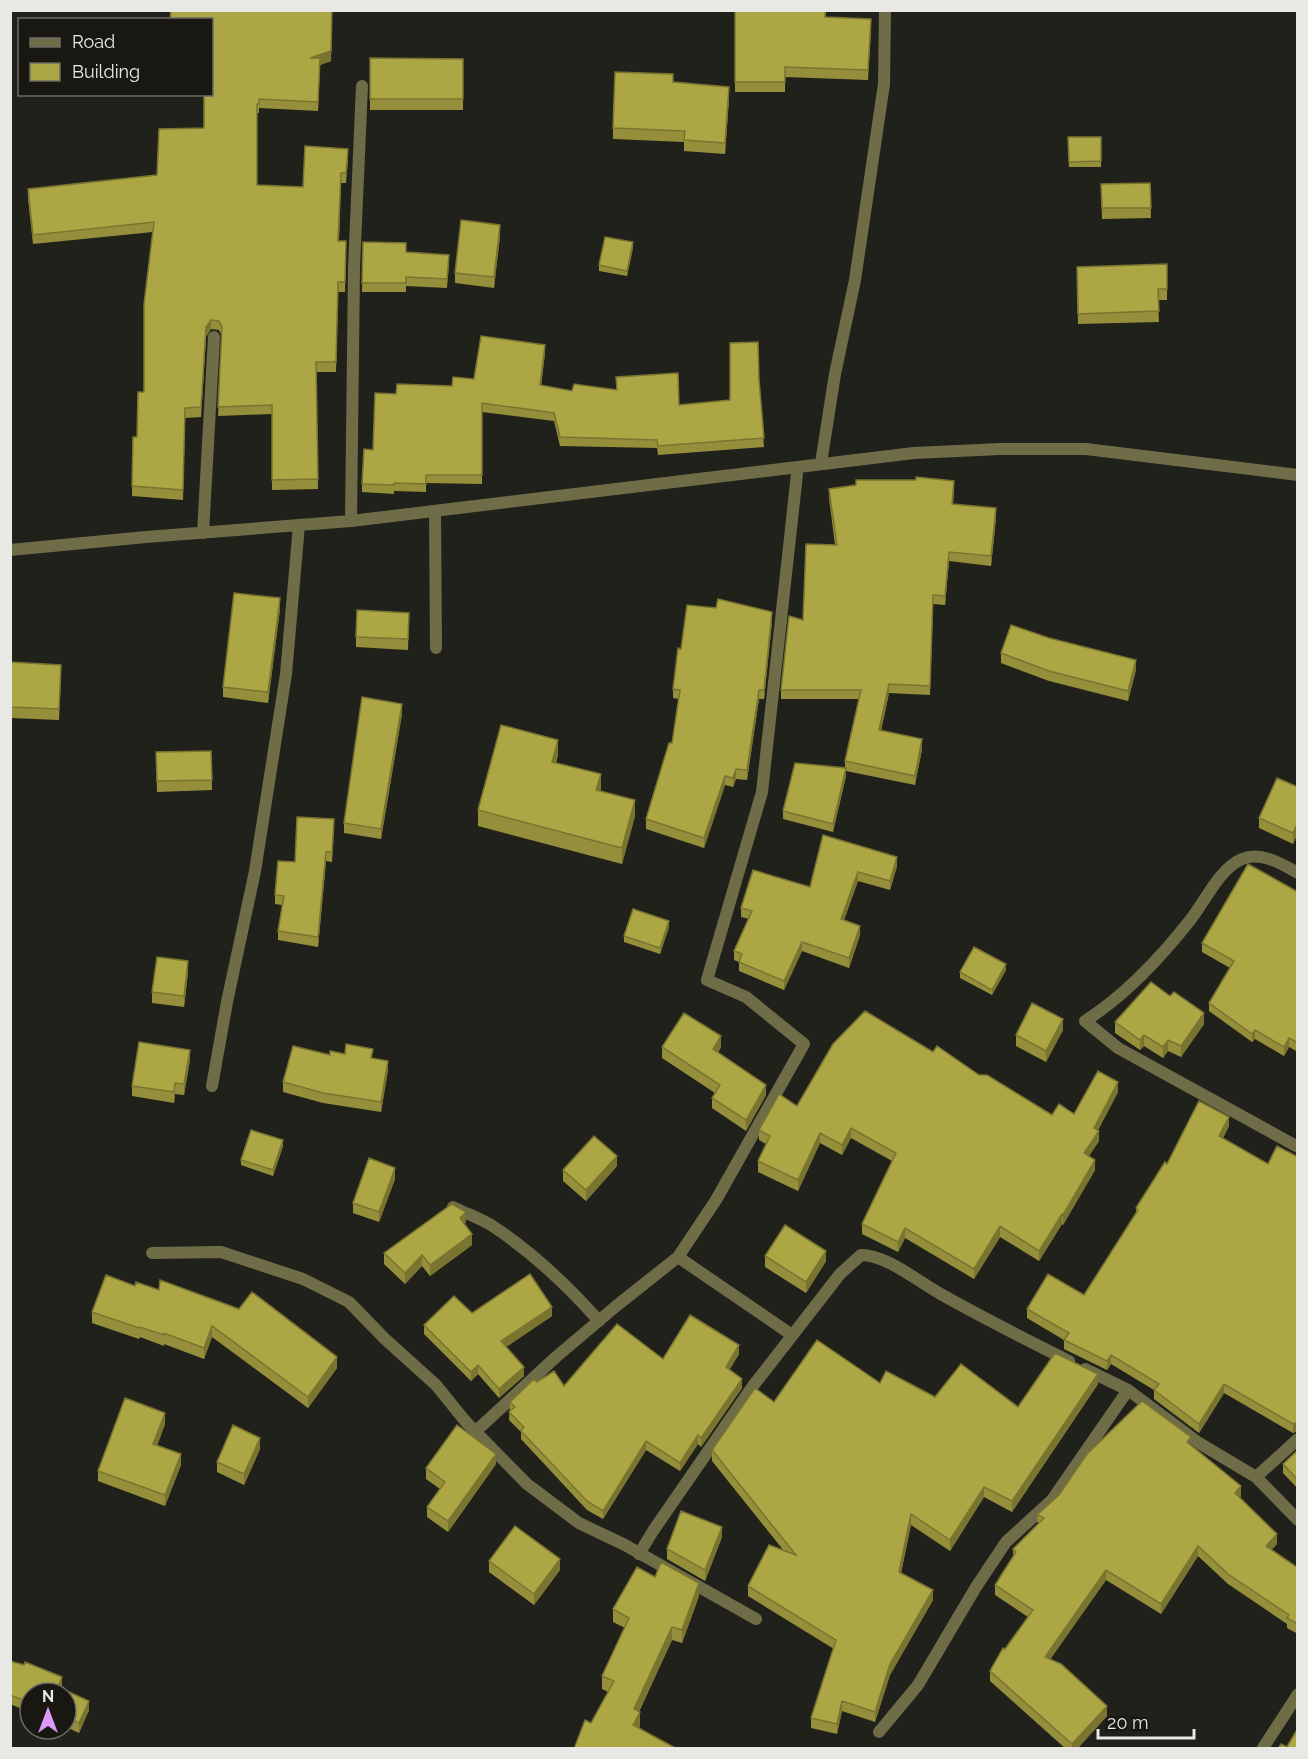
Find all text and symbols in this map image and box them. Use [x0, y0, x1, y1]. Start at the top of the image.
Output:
legend [18, 18, 213, 96]
text: Road [72, 31, 115, 52]
text: Building [72, 61, 140, 82]
north arrow [18, 1681, 78, 1741]
text: N [42, 1687, 54, 1706]
scale bar [1098, 1702, 1194, 1740]
text: 20 m [1107, 1712, 1149, 1733]

